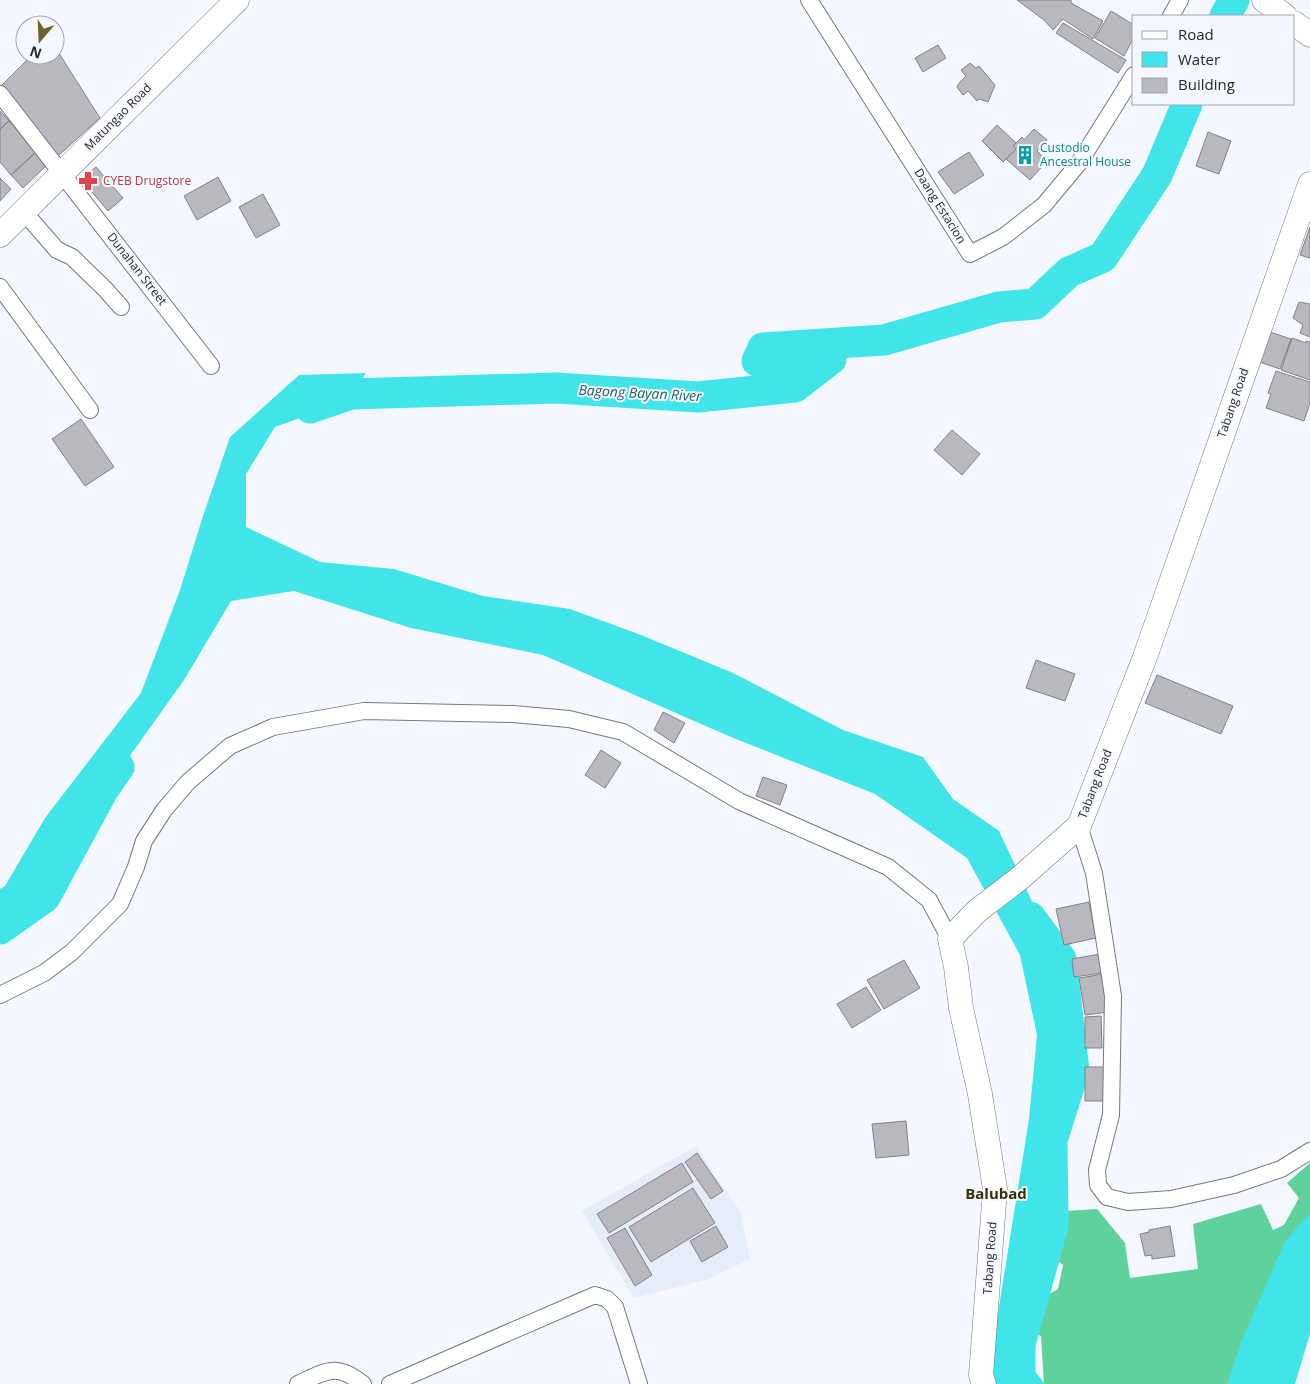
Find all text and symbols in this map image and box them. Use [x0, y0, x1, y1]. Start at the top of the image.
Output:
north arrow [15, 15, 65, 65]
legend [1132, 15, 1295, 105]
text: Road [1178, 24, 1214, 44]
text: N [27, 42, 44, 64]
text: Water [1178, 49, 1220, 69]
text: Building [1178, 74, 1235, 94]
street label: Matungao Road [80, 79, 155, 154]
place label: Custodio Ancestral House [1040, 139, 1131, 170]
building icon: Custodio Ancestral House [1014, 144, 1036, 166]
street label: Daang Estacion [910, 165, 970, 247]
pharmacy icon: CYEB Drugstore [77, 170, 99, 192]
place label: CYEB Drugstore [103, 172, 191, 189]
street label: Dunahan Street [104, 229, 171, 309]
street label: Tabang Road [1213, 366, 1252, 440]
water label: Bagong Bayan River [578, 380, 703, 405]
street label: Tabang Road [1074, 747, 1116, 821]
district label: Balubad [965, 1183, 1027, 1203]
street label: Tabang Road [978, 1221, 1001, 1295]

